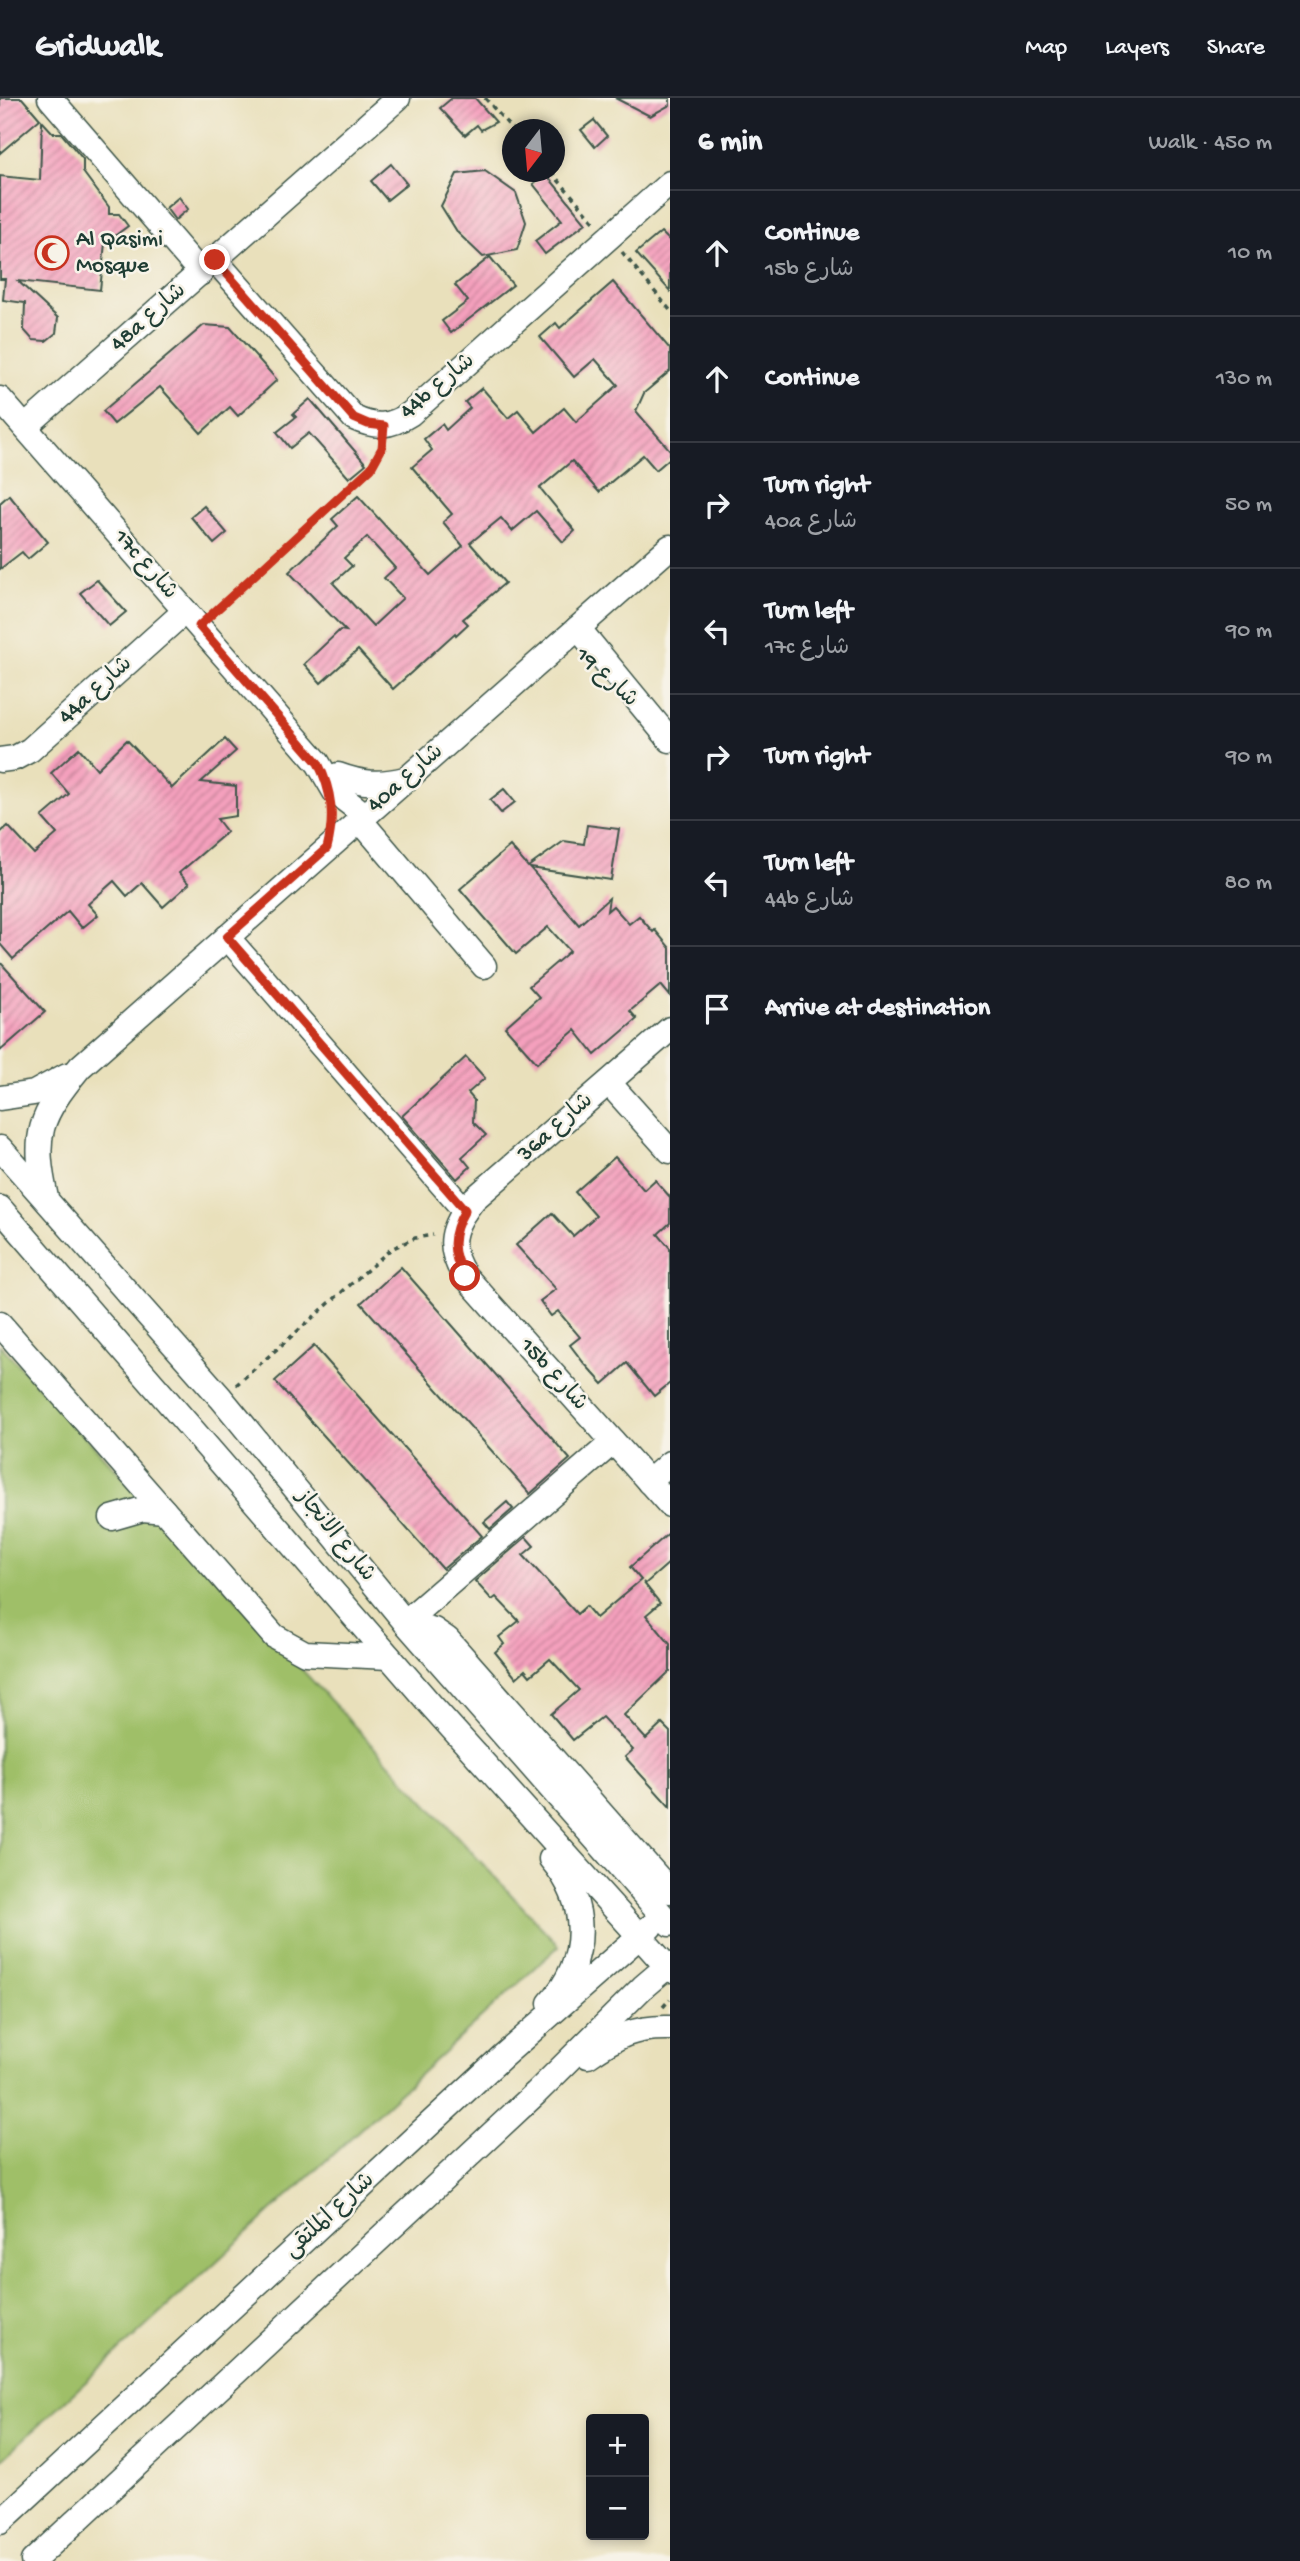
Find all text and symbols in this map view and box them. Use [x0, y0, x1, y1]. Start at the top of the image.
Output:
text: Gridwalk [35, 29, 160, 67]
text: Map [1025, 34, 1067, 63]
text: Layers [1105, 34, 1169, 63]
text: Share [1207, 34, 1265, 63]
north arrow [502, 119, 565, 182]
text: 6 min [698, 126, 762, 161]
text: Walk · 450 m [1148, 130, 1272, 157]
text: Continue [765, 219, 859, 250]
place label: Al Qasimi Mosque [76, 227, 163, 280]
mosque icon: Al Qasimi Mosque [33, 234, 71, 272]
icon: ahead [698, 234, 736, 272]
text: 10 m [1228, 240, 1272, 267]
route end [199, 244, 230, 275]
text: 15b شارع [765, 257, 854, 284]
street label: 48a شارع [106, 278, 192, 358]
street label: 44b شارع [395, 348, 481, 426]
icon: ahead [698, 360, 736, 398]
text: Continue [765, 364, 859, 395]
text: 130 m [1216, 366, 1272, 393]
text: Turn right [765, 471, 869, 502]
icon: right [698, 486, 736, 524]
text: 50 m [1225, 492, 1272, 519]
text: 40a شارع [765, 509, 857, 536]
street label: 17c شارع [107, 524, 183, 606]
text: Turn left [765, 597, 853, 628]
icon: left [698, 612, 736, 650]
text: 90 m [1226, 618, 1272, 645]
text: 17c شارع [765, 635, 849, 662]
street label: شارع 19 [568, 642, 643, 714]
street label: 44a شارع [54, 651, 138, 731]
icon: right [698, 738, 736, 776]
street label: 40a شارع [362, 739, 450, 819]
text: Turn right [765, 742, 869, 773]
text: 90 m [1226, 744, 1272, 771]
text: Turn left [765, 849, 853, 880]
icon: left [698, 864, 736, 902]
text: 80 m [1225, 870, 1272, 897]
text: 44b شارع [765, 887, 854, 914]
icon: arrive [698, 990, 736, 1028]
text: Arrive at destination [765, 994, 990, 1025]
street label: 36a شارع [512, 1088, 599, 1169]
route start [449, 1260, 480, 1291]
street label: 15b شارع [513, 1332, 593, 1417]
street label: شارع الانجاز [288, 1483, 381, 1588]
street label: شارع الملتقى [279, 2167, 381, 2265]
map controls [586, 2414, 649, 2540]
button: + [586, 2414, 649, 2477]
button: − [586, 2477, 649, 2540]

